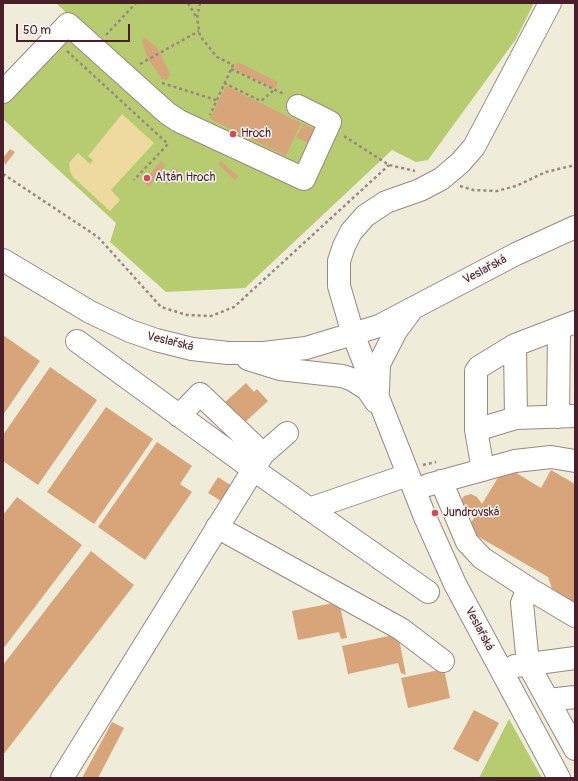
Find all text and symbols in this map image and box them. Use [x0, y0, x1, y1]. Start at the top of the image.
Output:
scale bar [18, 16, 132, 42]
text: 50 m [23, 23, 51, 38]
place label: Hroch [241, 127, 271, 141]
marker: Hroch [228, 129, 238, 139]
place label: Altán Hroch [155, 171, 215, 185]
marker: Altán Hroch [142, 173, 152, 183]
street label: Veslařská [461, 252, 509, 288]
street label: Veslařská [145, 329, 195, 355]
place label: Jundrovská [443, 506, 499, 520]
marker: Jundrovská [430, 508, 440, 518]
street label: Veslařská [461, 605, 497, 653]

